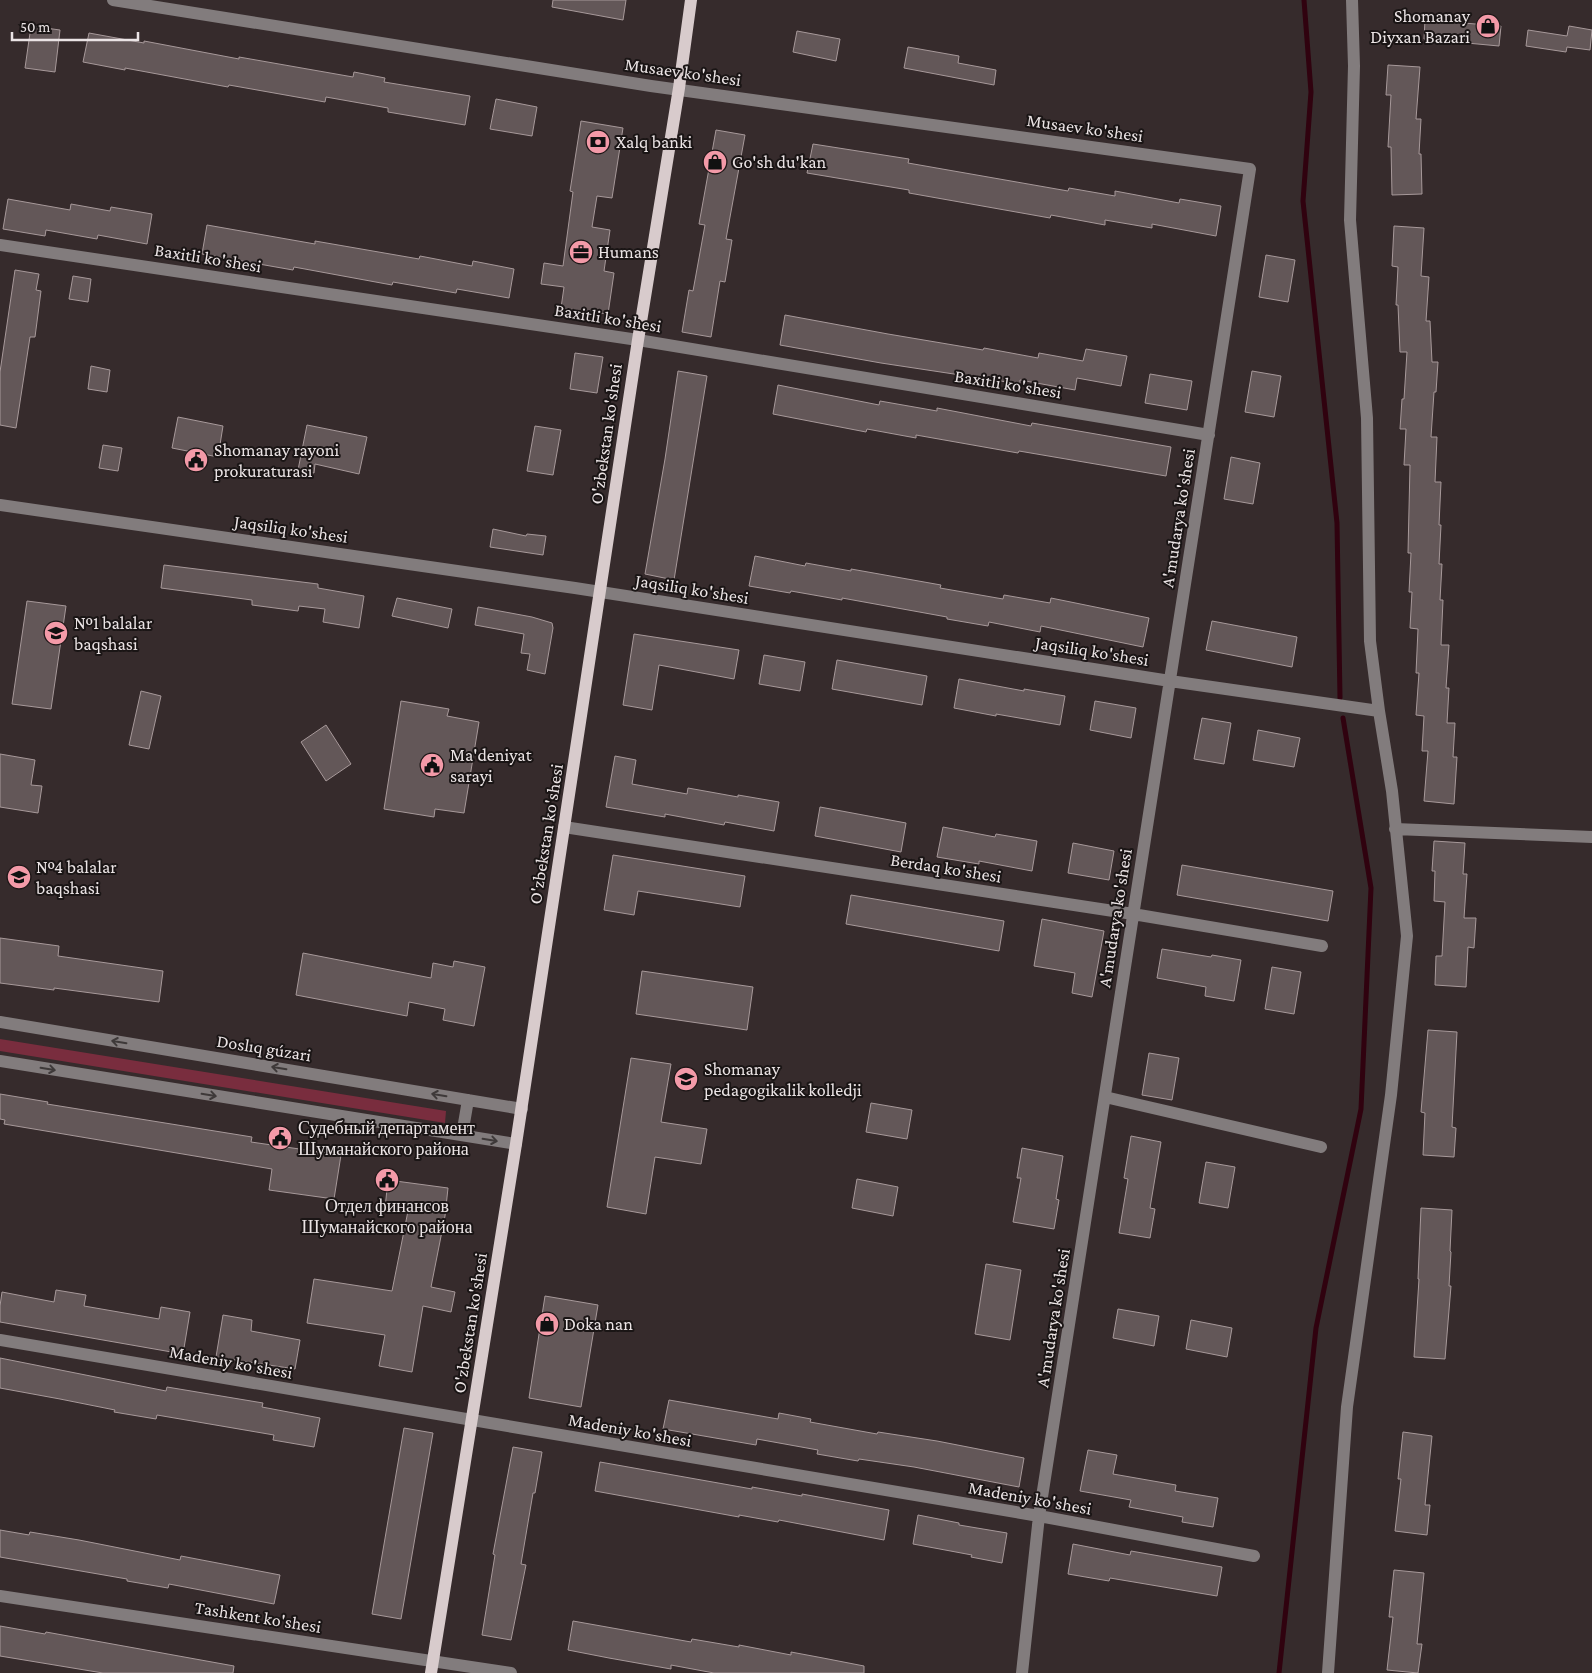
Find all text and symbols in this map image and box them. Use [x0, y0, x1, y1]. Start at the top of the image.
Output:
place label: Shomanay Diyxan Bazari [1370, 6, 1471, 47]
scale bar [12, 10, 139, 42]
shop icon: Shomanay Diyxan Bazari [1475, 13, 1501, 39]
text: 50 m [20, 19, 50, 35]
street label: Musaev ko'shesi [623, 54, 743, 90]
street label: Musaev ko'shesi [1025, 110, 1145, 146]
bank icon: Xalq banki [585, 129, 611, 155]
place label: Xalq banki [616, 132, 693, 152]
shop icon: Go'sh du'kan [702, 149, 728, 175]
place label: Go'sh du'kan [732, 152, 827, 172]
office icon: Humans [568, 239, 594, 265]
street label: Baxitli ko'shesi [153, 240, 263, 276]
place label: Humans [598, 242, 659, 262]
street label: Baxitli ko'shesi [553, 300, 663, 336]
street label: O'zbekstan ko'shesi [586, 362, 626, 506]
street label: Baxitli ko'shesi [953, 366, 1063, 402]
place label: Shomanay rayoni prokuraturasi [214, 440, 339, 481]
public building icon: Shomanay rayoni prokuraturasi [183, 447, 209, 473]
street label: A'mudarya ko'shesi [1157, 447, 1199, 589]
street label: Jaqsiliq ko'shesi [231, 511, 349, 547]
street label: Jaqsiliq ko'shesi [632, 570, 750, 608]
place label: №1 balalar baqshasi [74, 613, 153, 654]
school or university icon: №1 balalar baqshasi [43, 620, 69, 646]
street label: Jaqsiliq ko'shesi [1032, 632, 1150, 670]
place label: Ma'deniyat sarayi [450, 745, 533, 786]
public building icon: Ma'deniyat sarayi [419, 752, 445, 778]
street label: O'zbekstan ko'shesi [525, 762, 567, 906]
street label: A'mudarya ko'shesi [1094, 847, 1136, 989]
street label: Berdaq ko'shesi [889, 849, 1003, 887]
place label: №4 balalar baqshasi [36, 857, 117, 898]
school or university icon: №4 balalar baqshasi [6, 864, 32, 890]
street label: Doslıq gúzari [215, 1031, 313, 1065]
one-way arrow [111, 1036, 127, 1046]
place label: Shomanay pedagogikalik kolledji [704, 1059, 862, 1101]
one-way arrow [271, 1063, 287, 1073]
one-way arrow [40, 1065, 56, 1075]
school or university icon: Shomanay pedagogikalik kolledji [673, 1066, 699, 1092]
one-way arrow [200, 1090, 216, 1100]
one-way arrow [431, 1090, 447, 1100]
place label: Судебный департамент Шуманайского района [298, 1118, 475, 1159]
public building icon: Судебный департамент Шуманайского района [267, 1125, 293, 1151]
one-way arrow [482, 1135, 498, 1145]
public building icon: Отдел финансов Шуманайского района [374, 1167, 400, 1193]
place label: Отдел финансов Шуманайского района [302, 1196, 472, 1237]
street label: A'mudarya ko'shesi [1032, 1247, 1074, 1389]
street label: O'zbekstan ko'shesi [449, 1251, 491, 1395]
shop icon: Doka nan [534, 1311, 560, 1337]
place label: Doka nan [564, 1314, 633, 1334]
street label: Madeniy ko'shesi [168, 1341, 294, 1383]
street label: Madeniy ko'shesi [567, 1409, 693, 1451]
street label: Madeniy ko'shesi [967, 1477, 1093, 1519]
street label: Tashkent ko'shesi [193, 1597, 323, 1637]

